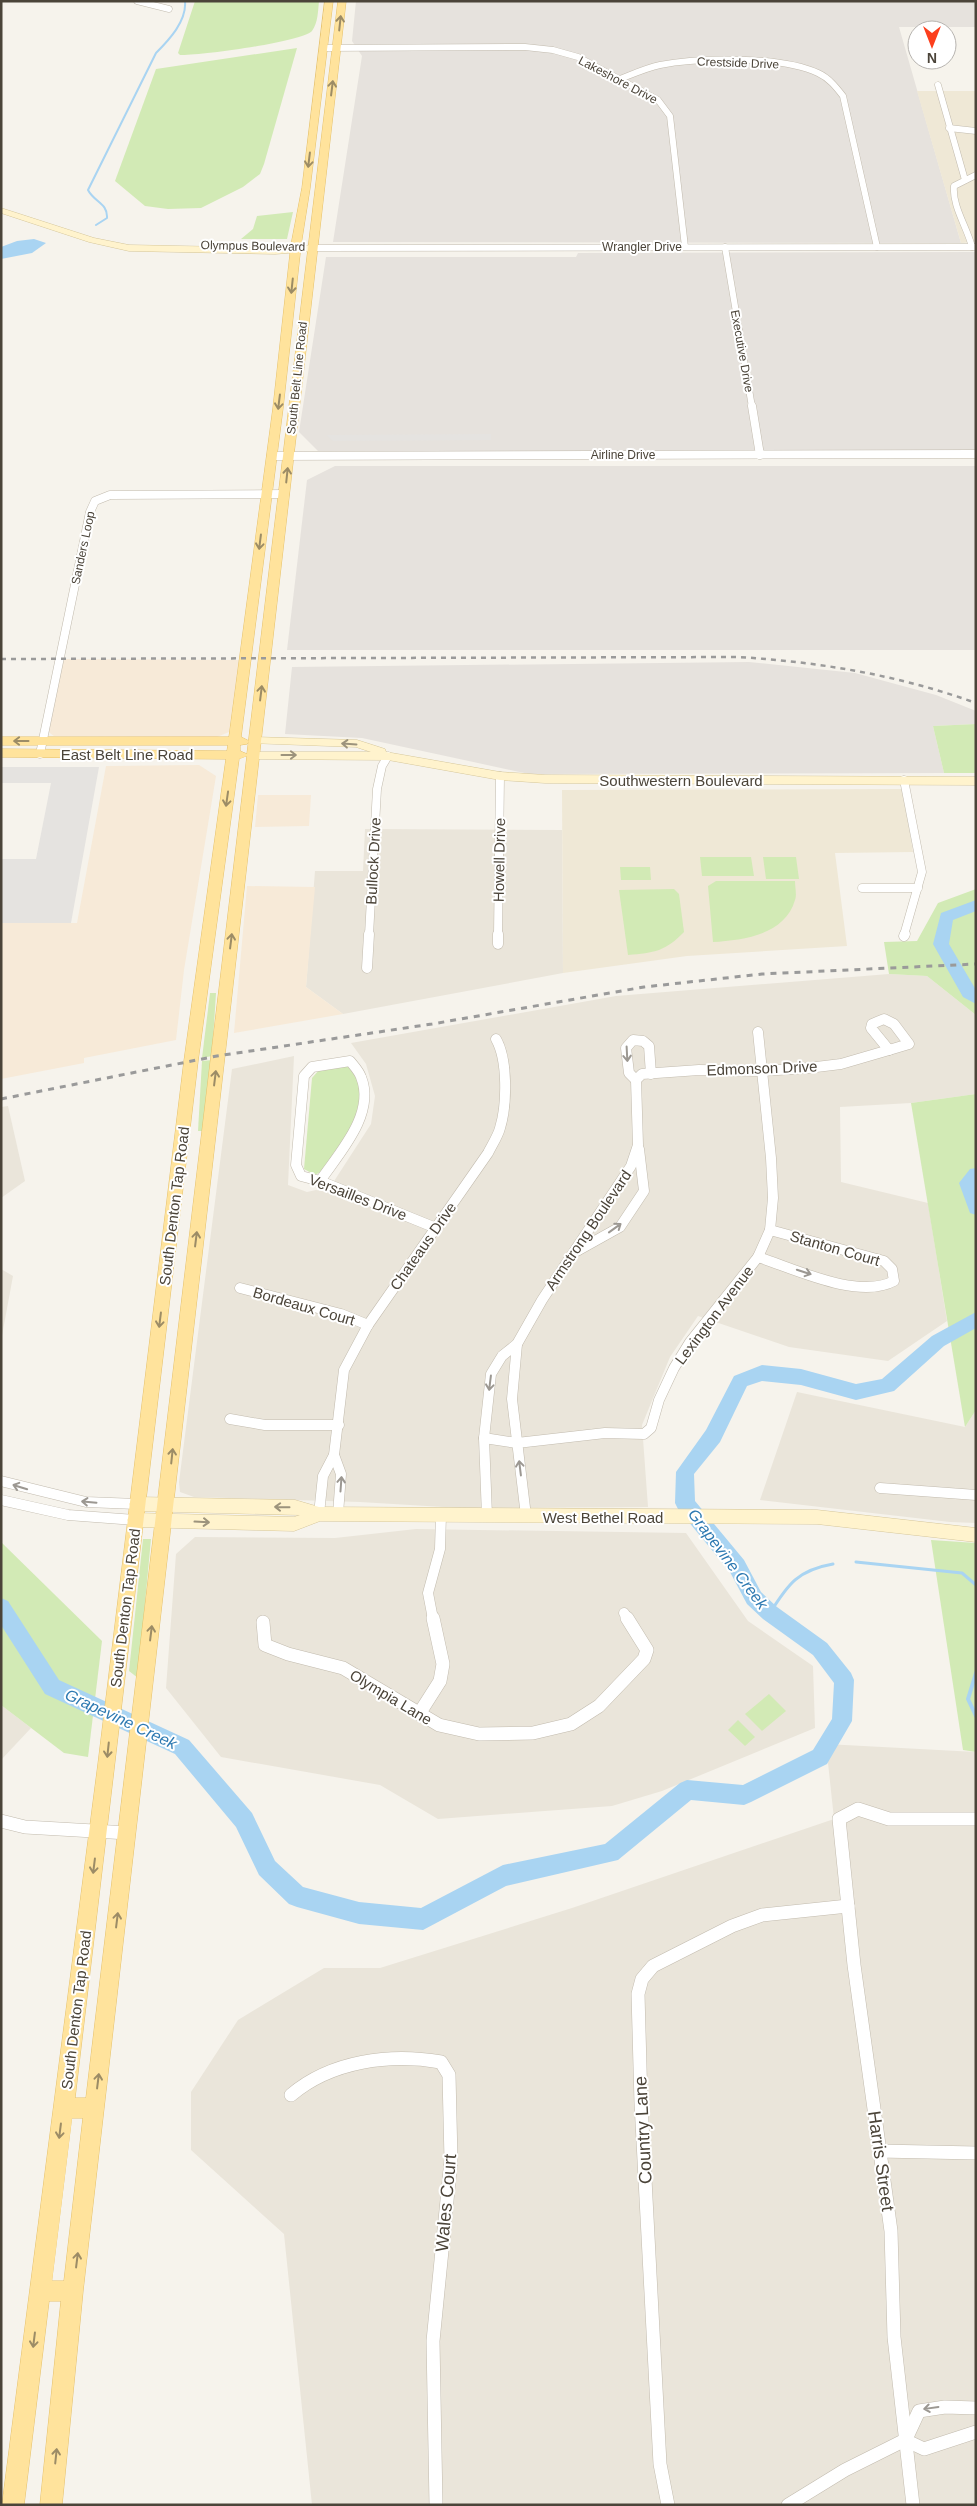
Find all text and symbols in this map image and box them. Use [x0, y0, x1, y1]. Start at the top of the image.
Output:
one-way arrow [335, 15, 345, 31]
north arrow [907, 20, 957, 70]
text: N [927, 50, 937, 66]
street label: Lakeshore Drive [576, 53, 660, 107]
street label: Crestside Drive [697, 55, 780, 71]
one-way arrow [327, 81, 337, 97]
one-way arrow [304, 152, 314, 168]
street label: Olympus Boulevard [201, 238, 305, 254]
street label: Wrangler Drive [602, 240, 682, 254]
one-way arrow [287, 278, 297, 294]
street label: Executive Drive [728, 309, 756, 394]
street label: South Belt Line Road [284, 321, 310, 435]
one-way arrow [274, 393, 284, 409]
street label: Airline Drive [591, 448, 656, 462]
one-way arrow [282, 467, 291, 483]
street label: Sanders Loop [68, 510, 98, 586]
one-way arrow [254, 533, 264, 549]
one-way arrow [256, 685, 266, 701]
one-way arrow [14, 736, 30, 746]
one-way arrow [342, 739, 358, 748]
street label: East Belt Line Road [61, 746, 193, 763]
one-way arrow [281, 750, 297, 760]
street label: Southwestern Boulevard [599, 772, 763, 789]
one-way arrow [222, 791, 232, 807]
street label: Bullock Drive [362, 817, 384, 905]
street label: Howell Drive [490, 818, 508, 902]
one-way arrow [226, 933, 236, 949]
one-way arrow [622, 1046, 631, 1062]
street label: Edmonson Drive [706, 1058, 818, 1078]
one-way arrow [210, 1070, 220, 1086]
street label: South Denton Tap Road [156, 1126, 192, 1286]
street label: Armstrong Boulevard [542, 1167, 634, 1293]
street label: Versailles Drive [307, 1171, 409, 1223]
street label: Chateaus Drive [386, 1199, 460, 1293]
one-way arrow [608, 1223, 622, 1233]
street label: Stanton Court [788, 1227, 883, 1269]
one-way arrow [191, 1231, 201, 1247]
street label: Lexington Avenue [671, 1262, 757, 1368]
one-way arrow [796, 1267, 812, 1277]
street label: Bordeaux Court [251, 1283, 358, 1329]
one-way arrow [155, 1312, 165, 1328]
one-way arrow [485, 1374, 495, 1390]
one-way arrow [167, 1448, 177, 1464]
one-way arrow [515, 1460, 525, 1476]
one-way arrow [336, 1476, 345, 1492]
one-way arrow [12, 1481, 28, 1491]
one-way arrow [81, 1497, 97, 1507]
one-way arrow [274, 1502, 290, 1512]
water label: Grapevine Creek [685, 1506, 772, 1613]
street label: West Bethel Road [543, 1509, 663, 1526]
one-way arrow [193, 1517, 209, 1526]
street label: South Denton Tap Road [107, 1528, 143, 1688]
one-way arrow [146, 1626, 156, 1642]
street label: Olympia Lane [347, 1666, 435, 1728]
water label: Grapevine Creek [63, 1686, 180, 1753]
one-way arrow [104, 1742, 113, 1758]
one-way arrow [89, 1857, 99, 1873]
one-way arrow [112, 1912, 122, 1928]
street label: South Denton Tap Road [58, 1930, 94, 2090]
one-way arrow [93, 2073, 103, 2089]
street label: Country Lane [630, 2076, 656, 2184]
street label: Harris Street [864, 2110, 898, 2212]
one-way arrow [55, 2123, 65, 2139]
street label: Wales Court [432, 2153, 460, 2253]
one-way arrow [72, 2252, 82, 2268]
one-way arrow [29, 2331, 39, 2347]
one-way arrow [924, 2404, 940, 2414]
one-way arrow [51, 2449, 61, 2465]

